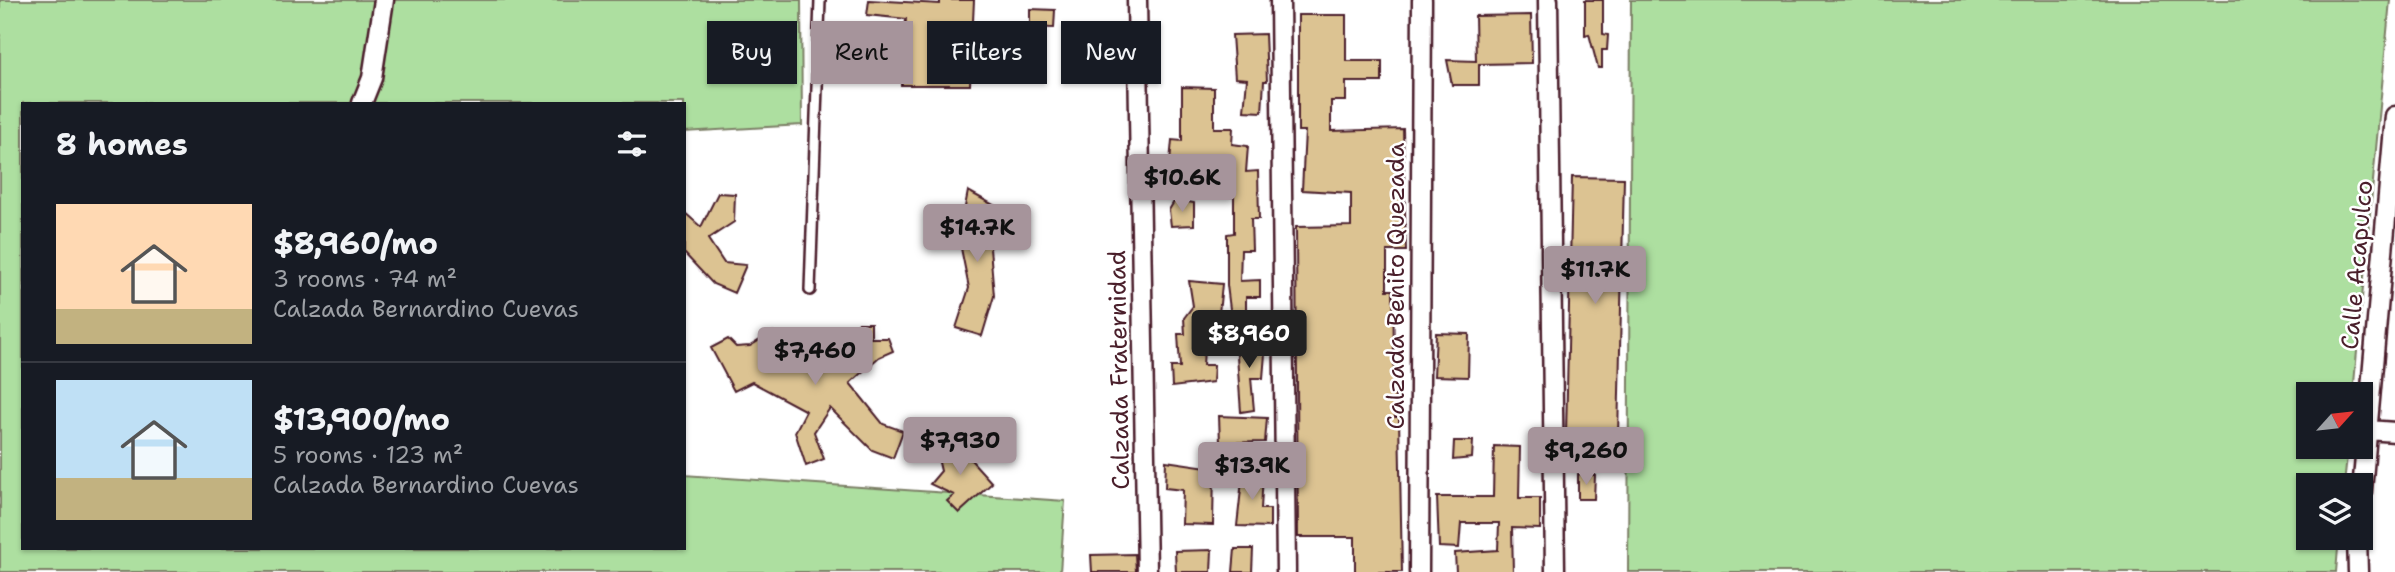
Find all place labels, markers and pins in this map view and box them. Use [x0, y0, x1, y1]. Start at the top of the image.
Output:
pin: $10.6K [1125, 154, 1239, 214]
pin: $14.7K [920, 204, 1034, 264]
pin: $11.7K [1538, 246, 1652, 306]
pin: $8,960 [1192, 310, 1306, 370]
pin: $7,460 [758, 328, 872, 387]
pin: $7,930 [903, 418, 1017, 477]
pin: $9,260 [1529, 428, 1643, 487]
pin: $13.9K [1195, 442, 1309, 502]

